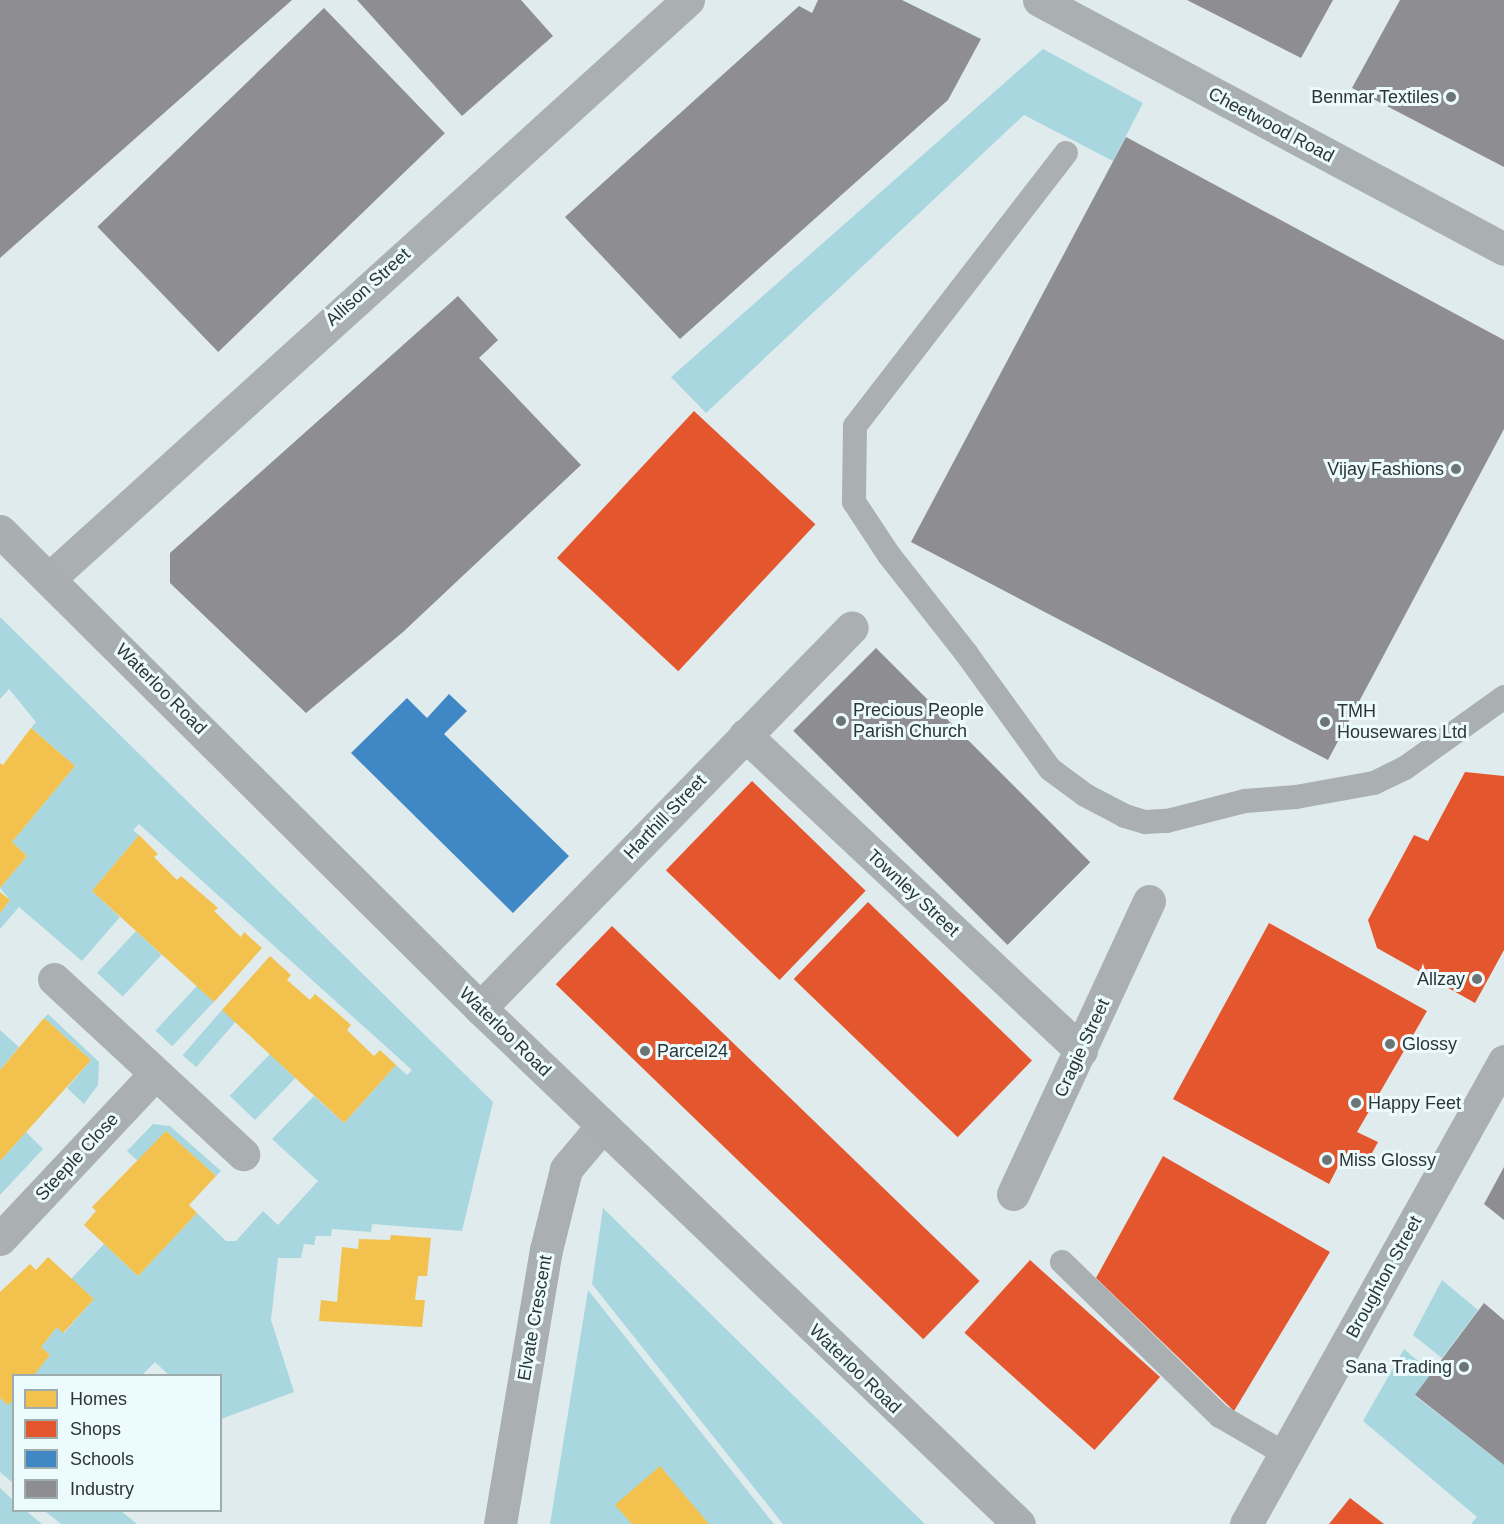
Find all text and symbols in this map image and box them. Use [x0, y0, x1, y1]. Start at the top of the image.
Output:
street label: Cheetwood Road [1205, 83, 1337, 167]
place label: Benmar Textiles [1311, 86, 1439, 108]
marker: Benmar Textiles [1444, 90, 1458, 104]
street label: Allison Street [321, 243, 415, 331]
place label: Vijay Fashions [1327, 458, 1444, 480]
marker: Vijay Fashions [1449, 462, 1463, 476]
street label: Waterloo Road [111, 639, 211, 739]
place label: Precious People Parish Church [853, 700, 984, 742]
place label: TMH Housewares Ltd [1337, 701, 1467, 744]
marker: Precious People Parish Church [834, 714, 848, 728]
marker: TMH Housewares Ltd [1318, 715, 1332, 729]
street label: Harthill Street [619, 770, 711, 864]
street label: Townley Street [862, 845, 964, 941]
place label: Allzay [1417, 968, 1465, 990]
marker: Allzay [1470, 972, 1484, 986]
street label: Waterloo Road [455, 983, 555, 1081]
street label: Cragie Street [1050, 995, 1114, 1101]
place label: Glossy [1402, 1033, 1457, 1055]
marker: Glossy [1383, 1037, 1397, 1051]
place label: Parcel24 [657, 1040, 728, 1062]
marker: Parcel24 [638, 1044, 652, 1058]
place label: Happy Feet [1368, 1092, 1461, 1114]
marker: Happy Feet [1349, 1096, 1363, 1110]
street label: Steeple Close [31, 1109, 123, 1205]
place label: Miss Glossy [1339, 1149, 1436, 1171]
marker: Miss Glossy [1320, 1153, 1334, 1167]
street label: Broughton Street [1342, 1212, 1426, 1342]
street label: Elvate Crescent [513, 1254, 557, 1382]
street label: Waterloo Road [805, 1320, 905, 1418]
place label: Sana Trading [1345, 1356, 1452, 1378]
marker: Sana Trading [1457, 1360, 1471, 1374]
legend [12, 1374, 222, 1512]
text: Homes [70, 1389, 127, 1409]
text: Shops [70, 1419, 121, 1439]
text: Schools [70, 1449, 134, 1469]
text: Industry [70, 1479, 134, 1499]

